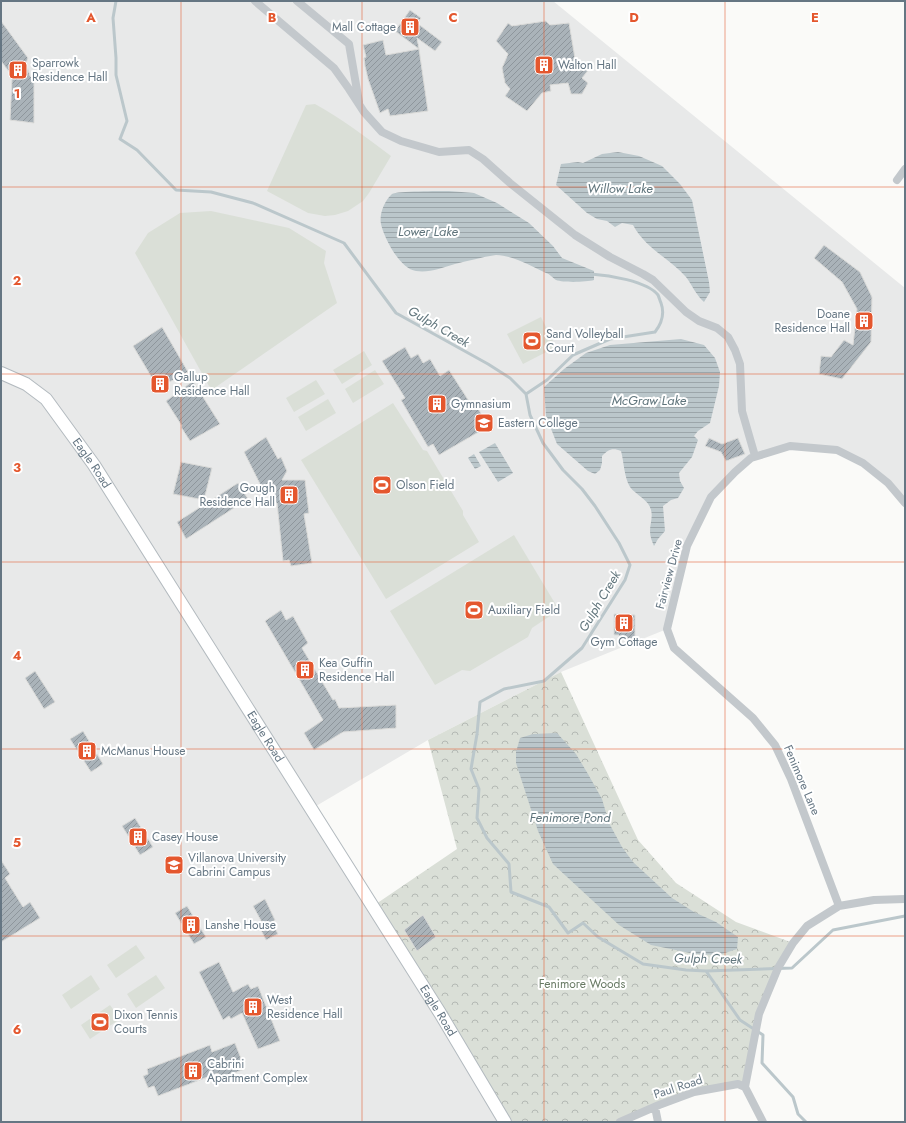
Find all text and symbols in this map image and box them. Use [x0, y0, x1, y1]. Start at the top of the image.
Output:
text: A [85, 8, 96, 27]
text: B [268, 8, 277, 27]
text: C [448, 8, 458, 27]
text: D [629, 8, 639, 27]
text: E [811, 8, 819, 27]
building icon: Mall Cottage [399, 16, 421, 38]
place label: Mall Cottage [332, 18, 396, 36]
place label: Sparrowk Residence Hall [32, 54, 108, 86]
building icon: Walton Hall [533, 54, 555, 76]
place label: Walton Hall [558, 56, 616, 74]
building icon: Sparrowk Residence Hall [7, 59, 29, 81]
text: 1 [14, 84, 20, 103]
water label: Willow Lake [587, 179, 653, 198]
water label: Lower Lake [398, 222, 459, 241]
text: 2 [13, 271, 21, 290]
water label: Gulph Creek [404, 301, 473, 352]
place label: Doane Residence Hall [774, 305, 850, 337]
building icon: Doane Residence Hall [853, 310, 875, 332]
place label: Sand Volleyball Court [546, 325, 624, 357]
sports icon: Sand Volleyball Court [521, 330, 543, 352]
place label: Gallup Residence Hall [174, 368, 250, 400]
building icon: Gallup Residence Hall [149, 373, 171, 395]
water label: McGraw Lake [612, 391, 687, 410]
building icon: Gymnasium [426, 393, 448, 415]
place label: Gymnasium [451, 395, 511, 413]
school or university icon: Eastern College [473, 412, 495, 434]
place label: Eastern College [498, 414, 578, 432]
street label: Eagle Road [68, 434, 115, 492]
text: 3 [13, 458, 21, 477]
sports icon: Olson Field [371, 474, 393, 496]
place label: Olson Field [396, 476, 454, 494]
place label: Gough Residence Hall [199, 479, 275, 511]
building icon: Gough Residence Hall [278, 484, 300, 506]
street label: Fairview Drive [651, 537, 687, 611]
water label: Gulph Creek [574, 567, 625, 635]
sports icon: Auxiliary Field [463, 599, 485, 621]
place label: Auxiliary Field [488, 601, 560, 619]
building icon: Gym Cottage [613, 612, 635, 634]
place label: Gym Cottage [590, 633, 658, 651]
text: 4 [12, 646, 22, 665]
place label: Kea Guffin Residence Hall [319, 654, 395, 686]
building icon: Kea Guffin Residence Hall [294, 659, 316, 681]
street label: Eagle Road [242, 707, 288, 766]
building icon: McManus House [76, 740, 98, 762]
place label: McManus House [101, 742, 185, 760]
street label: Fenimore Lane [779, 742, 825, 818]
water label: Fenimore Pond [530, 808, 611, 827]
building icon: Casey House [127, 826, 149, 848]
place label: Casey House [152, 828, 218, 846]
text: 5 [13, 833, 21, 852]
place label: Villanova University Cabrini Campus [188, 849, 287, 881]
school or university icon: Villanova University Cabrini Campus [163, 854, 185, 876]
building icon: Lanshe House [180, 914, 202, 936]
place label: Lanshe House [205, 916, 276, 934]
water label: Gulph Creek [674, 948, 743, 969]
park label: Fenimore Woods [539, 975, 625, 993]
street label: Eagle Road [415, 981, 461, 1040]
place label: West Residence Hall [267, 991, 343, 1023]
building icon: West Residence Hall [242, 996, 264, 1018]
place label: Dixon Tennis Courts [114, 1006, 178, 1038]
sports icon: Dixon Tennis Courts [89, 1011, 111, 1033]
text: 6 [13, 1020, 22, 1039]
place label: Cabrini Apartment Complex [207, 1055, 309, 1087]
building icon: Cabrini Apartment Complex [182, 1060, 204, 1082]
street label: Paul Road [651, 1071, 705, 1103]

